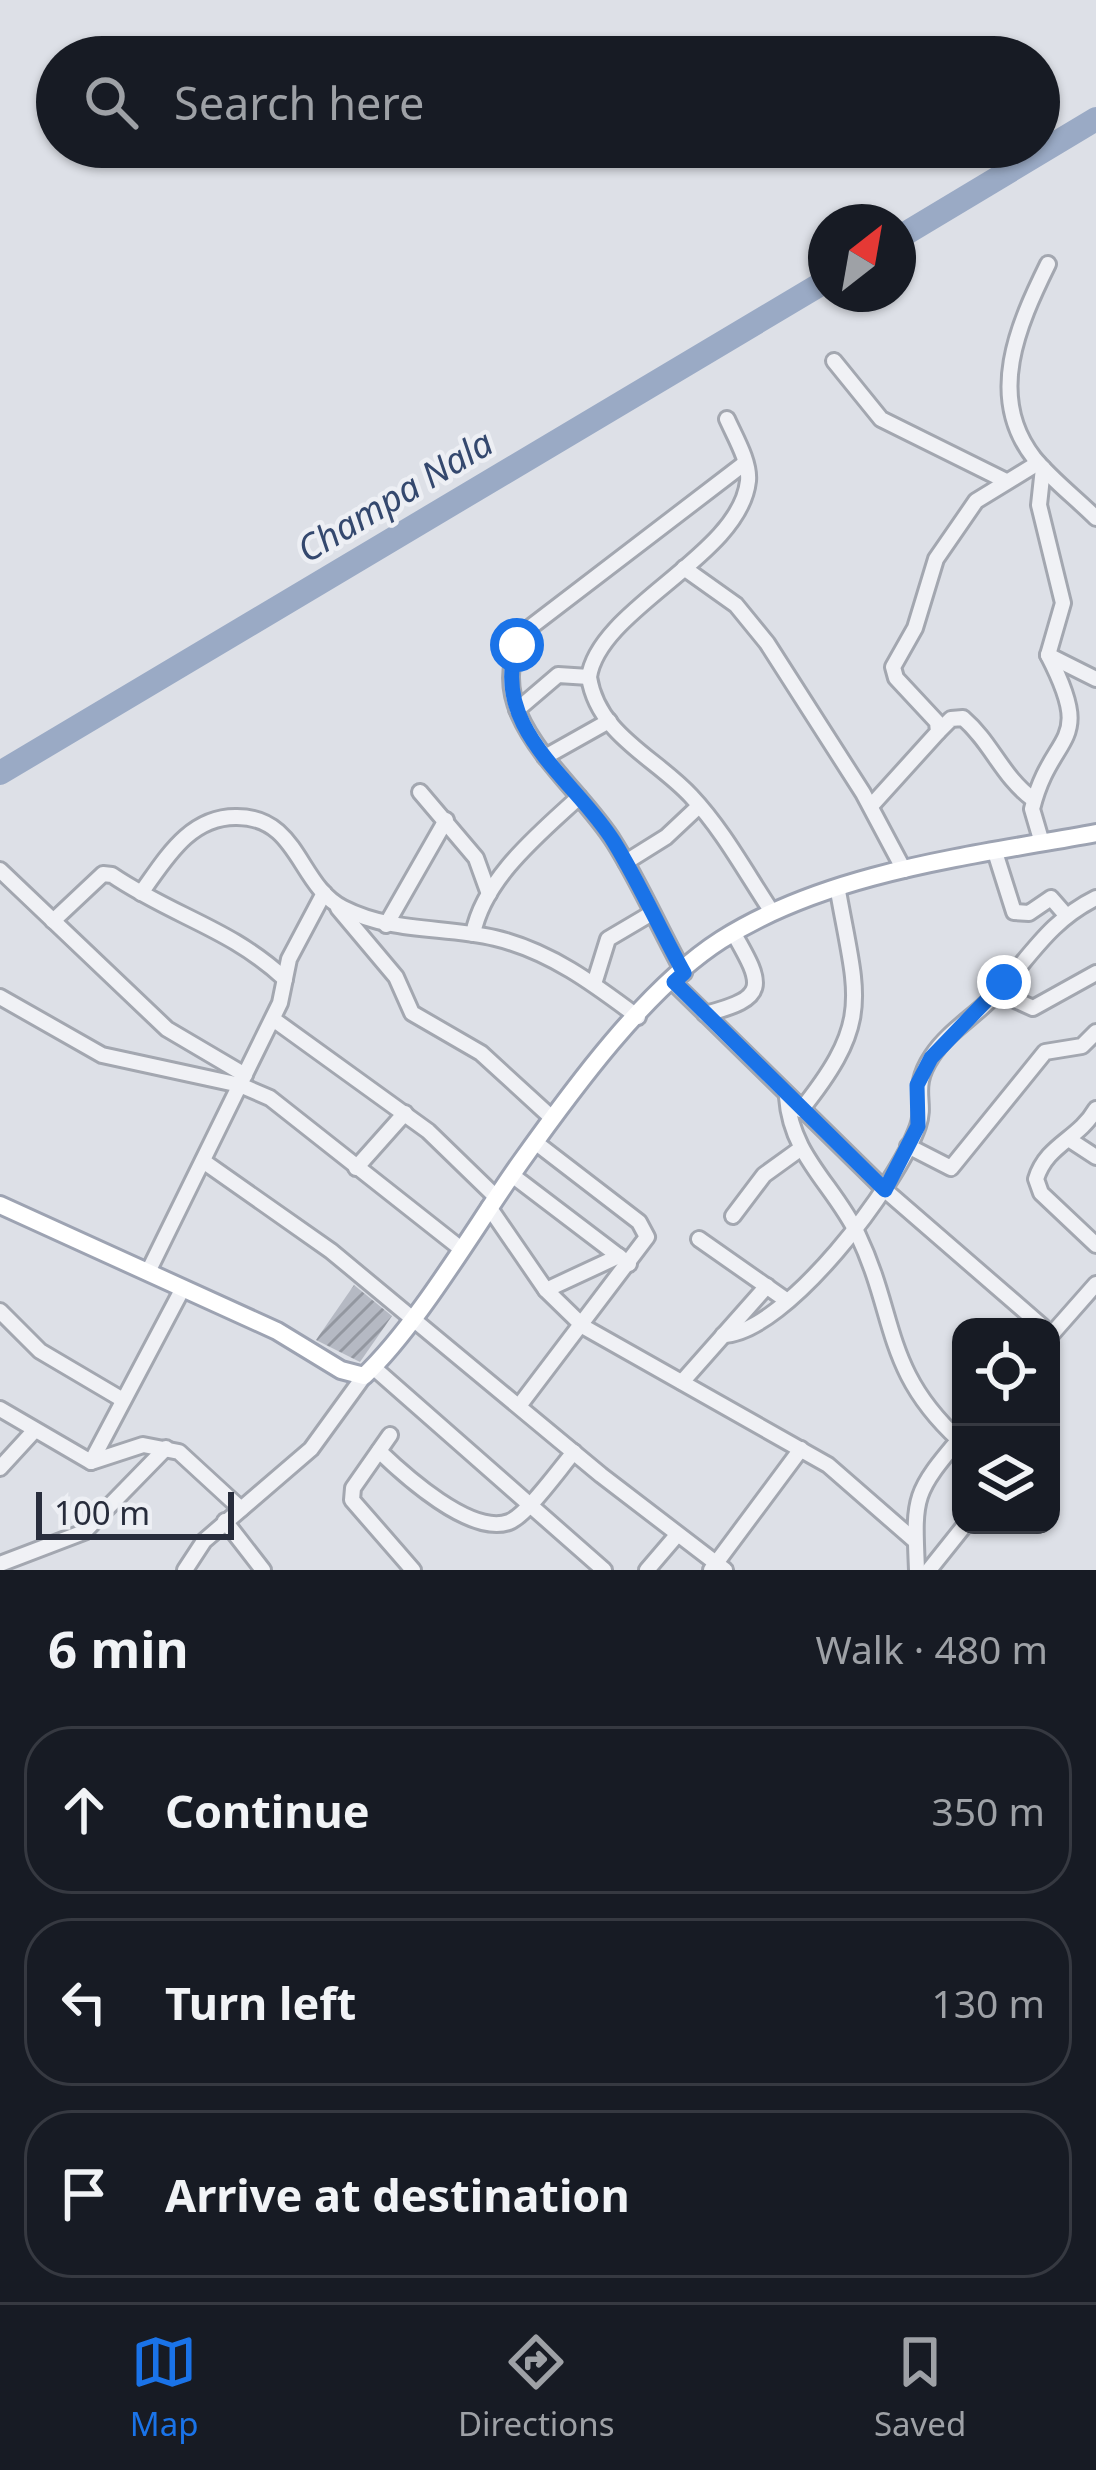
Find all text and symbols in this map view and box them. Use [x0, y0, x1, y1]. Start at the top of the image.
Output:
search box [36, 36, 1060, 168]
icon: search [78, 69, 144, 135]
text: Search here [174, 72, 424, 133]
north arrow [808, 204, 916, 312]
water label: Champa Nala [288, 418, 502, 573]
route start [490, 618, 544, 672]
route end [977, 955, 1031, 1009]
map controls [952, 1318, 1060, 1534]
button: locate [952, 1318, 1060, 1426]
button: layers [952, 1426, 1060, 1534]
scale bar [36, 1486, 234, 1539]
text: 100 m [54, 1490, 150, 1535]
text: 6 min [48, 1613, 189, 1683]
text: Walk · 480 m [815, 1622, 1048, 1675]
icon: ahead [51, 1777, 117, 1843]
text: Continue [165, 1780, 370, 1841]
text: 350 m [931, 1784, 1045, 1837]
icon: left [51, 1969, 117, 2035]
text: Turn left [165, 1972, 356, 2033]
text: 130 m [931, 1976, 1045, 2029]
icon: arrive [51, 2161, 117, 2227]
text: Arrive at destination [165, 2164, 630, 2225]
tab: Map [130, 2329, 198, 2446]
tab: Directions [458, 2329, 615, 2446]
tab: Saved [874, 2329, 966, 2446]

